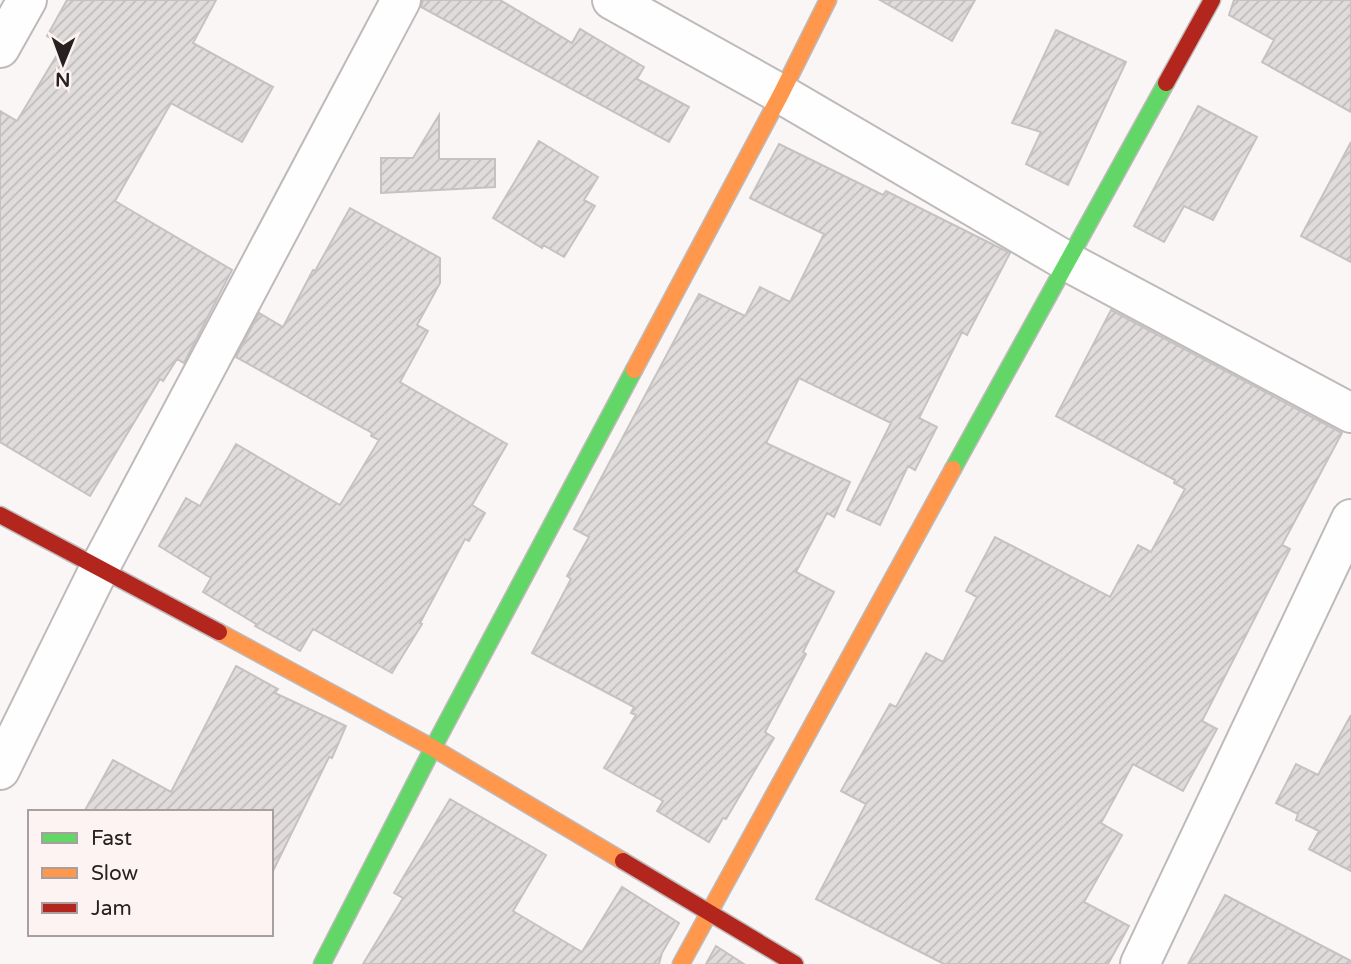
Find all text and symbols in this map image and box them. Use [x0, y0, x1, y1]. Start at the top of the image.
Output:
north arrow [28, 28, 98, 98]
text: N [55, 68, 71, 90]
legend [28, 810, 273, 936]
text: Fast [91, 826, 132, 851]
text: Slow [91, 861, 139, 886]
text: Jam [91, 896, 132, 921]

